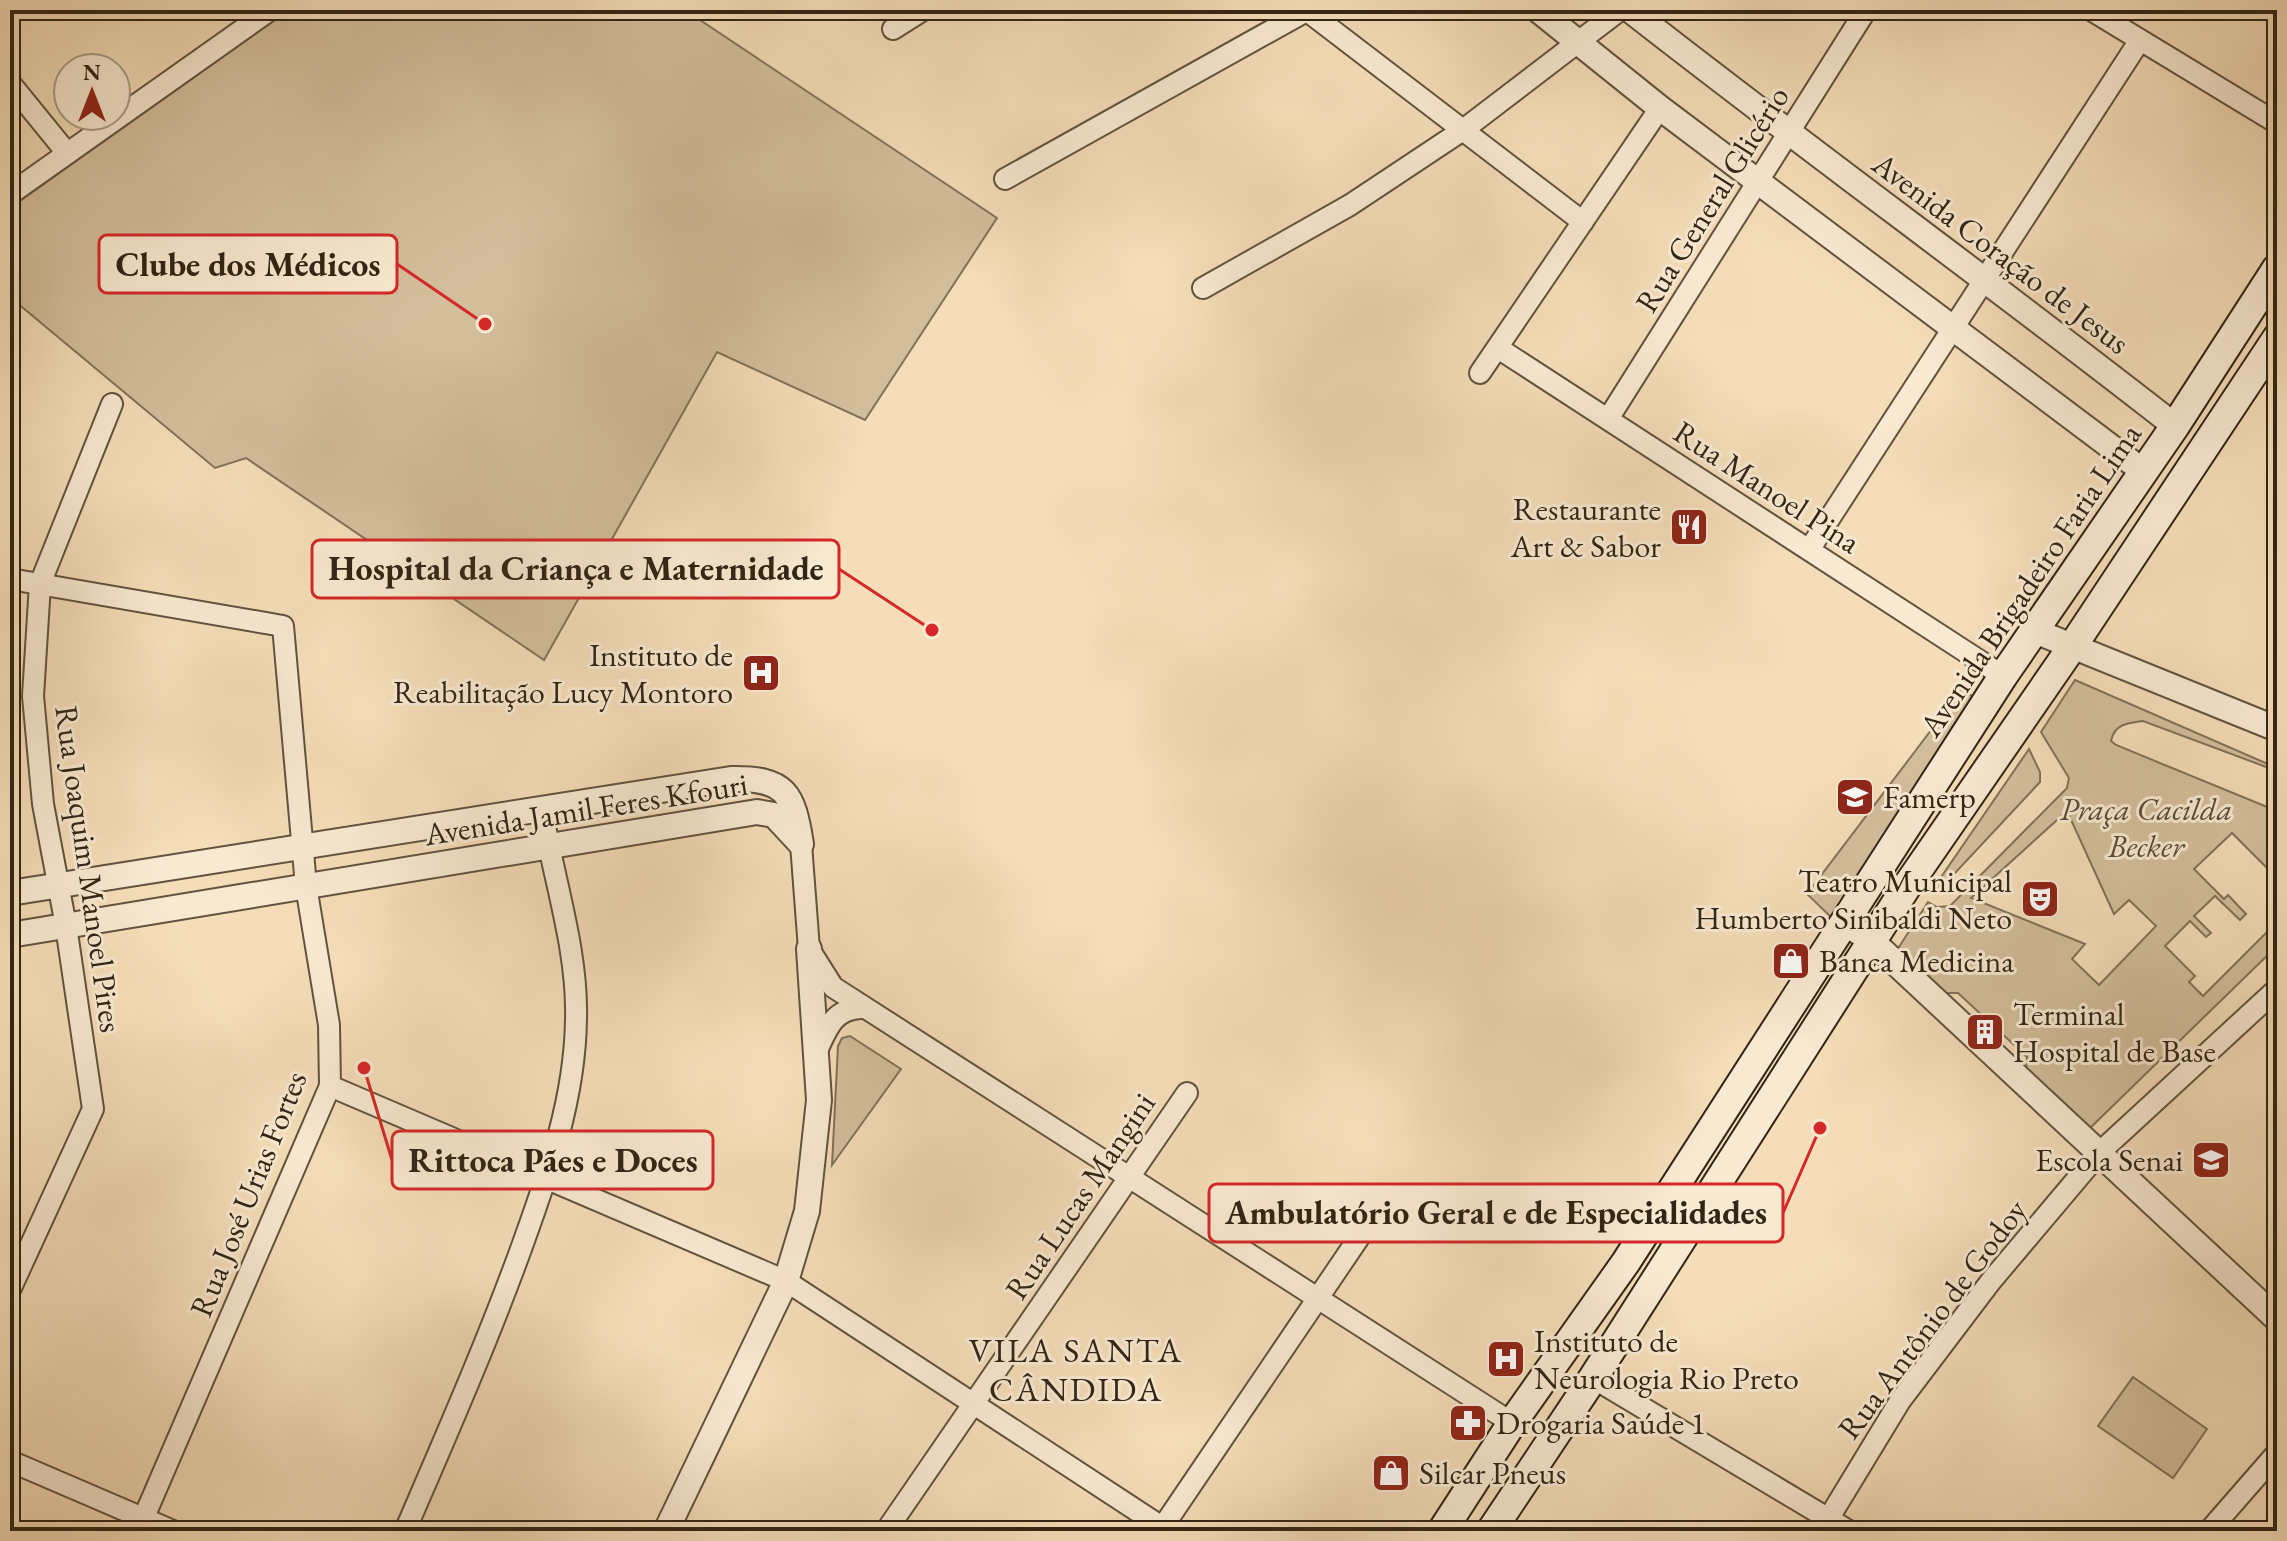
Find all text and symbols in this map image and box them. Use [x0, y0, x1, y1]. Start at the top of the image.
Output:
north arrow [52, 52, 132, 132]
text: N [83, 58, 101, 87]
street label: Rua General Glicério [1625, 78, 1799, 320]
street label: Avenida Coração de Jesus [1863, 142, 2138, 363]
callout: Clube dos Médicos [99, 235, 397, 293]
text: Clube dos Médicos [115, 242, 381, 286]
street label: Rua Manoel Pina [1666, 411, 1868, 563]
street label: Avenida Brigadeiro Faria Lima [1909, 415, 2151, 746]
place label: Restaurante Art & Sabor [1509, 488, 1661, 567]
restaurant icon: Restaurante Art & Sabor [1668, 506, 1710, 548]
callout: Hospital da Criança e Maternidade [312, 540, 839, 598]
text: Hospital da Criança e Maternidade [328, 546, 824, 590]
place label: Instituto de Reabilitação Lucy Montoro [393, 634, 733, 713]
hospital icon: Instituto de Reabilitação Lucy Montoro [740, 652, 782, 694]
street label: Rua Joaquim Manoel Pires [45, 703, 133, 1035]
street label: Avenida Jamil Feres Kfouri [421, 763, 751, 855]
school or university icon: Famerp [1834, 776, 1876, 818]
place label: Famerp [1883, 776, 1976, 818]
park label: Praça Cacilda Becker [2060, 788, 2232, 867]
place label: Teatro Municipal Humberto Sinibaldi Neto [1694, 860, 2012, 939]
theatre icon: Teatro Municipal Humberto Sinibaldi Neto [2019, 878, 2061, 920]
shop icon: Banca Medicina [1770, 940, 1812, 982]
place label: Banca Medicina [1819, 940, 2014, 982]
place label: Terminal Hospital de Base [2013, 993, 2216, 1072]
building icon: Terminal Hospital de Base [1964, 1011, 2006, 1053]
street label: Rua José Urias Fortes [180, 1065, 316, 1323]
street label: Rua Lucas Mangini [995, 1084, 1165, 1308]
callout: Rittoca Pães e Doces [392, 1131, 713, 1189]
text: Rittoca Pães e Doces [408, 1138, 698, 1182]
place label: Escola Senai [2035, 1139, 2183, 1181]
school or university icon: Escola Senai [2190, 1139, 2232, 1181]
callout: Ambulatório Geral e de Especialidades [1209, 1184, 1783, 1242]
text: Ambulatório Geral e de Especialidades [1224, 1190, 1767, 1234]
street label: Rua Antônio de Godoy [1828, 1190, 2037, 1448]
place label: Instituto de Neurologia Rio Preto [1534, 1320, 1799, 1399]
district label: VILA SANTA CÂNDIDA [969, 1328, 1183, 1411]
hospital icon: Instituto de Neurologia Rio Preto [1485, 1338, 1527, 1380]
pharmacy icon: Drogaria Saúde 1 [1447, 1402, 1489, 1444]
place label: Drogaria Saúde 1 [1496, 1402, 1706, 1444]
shop icon: Silcar Pneus [1370, 1452, 1412, 1494]
place label: Silcar Pneus [1419, 1452, 1566, 1494]

